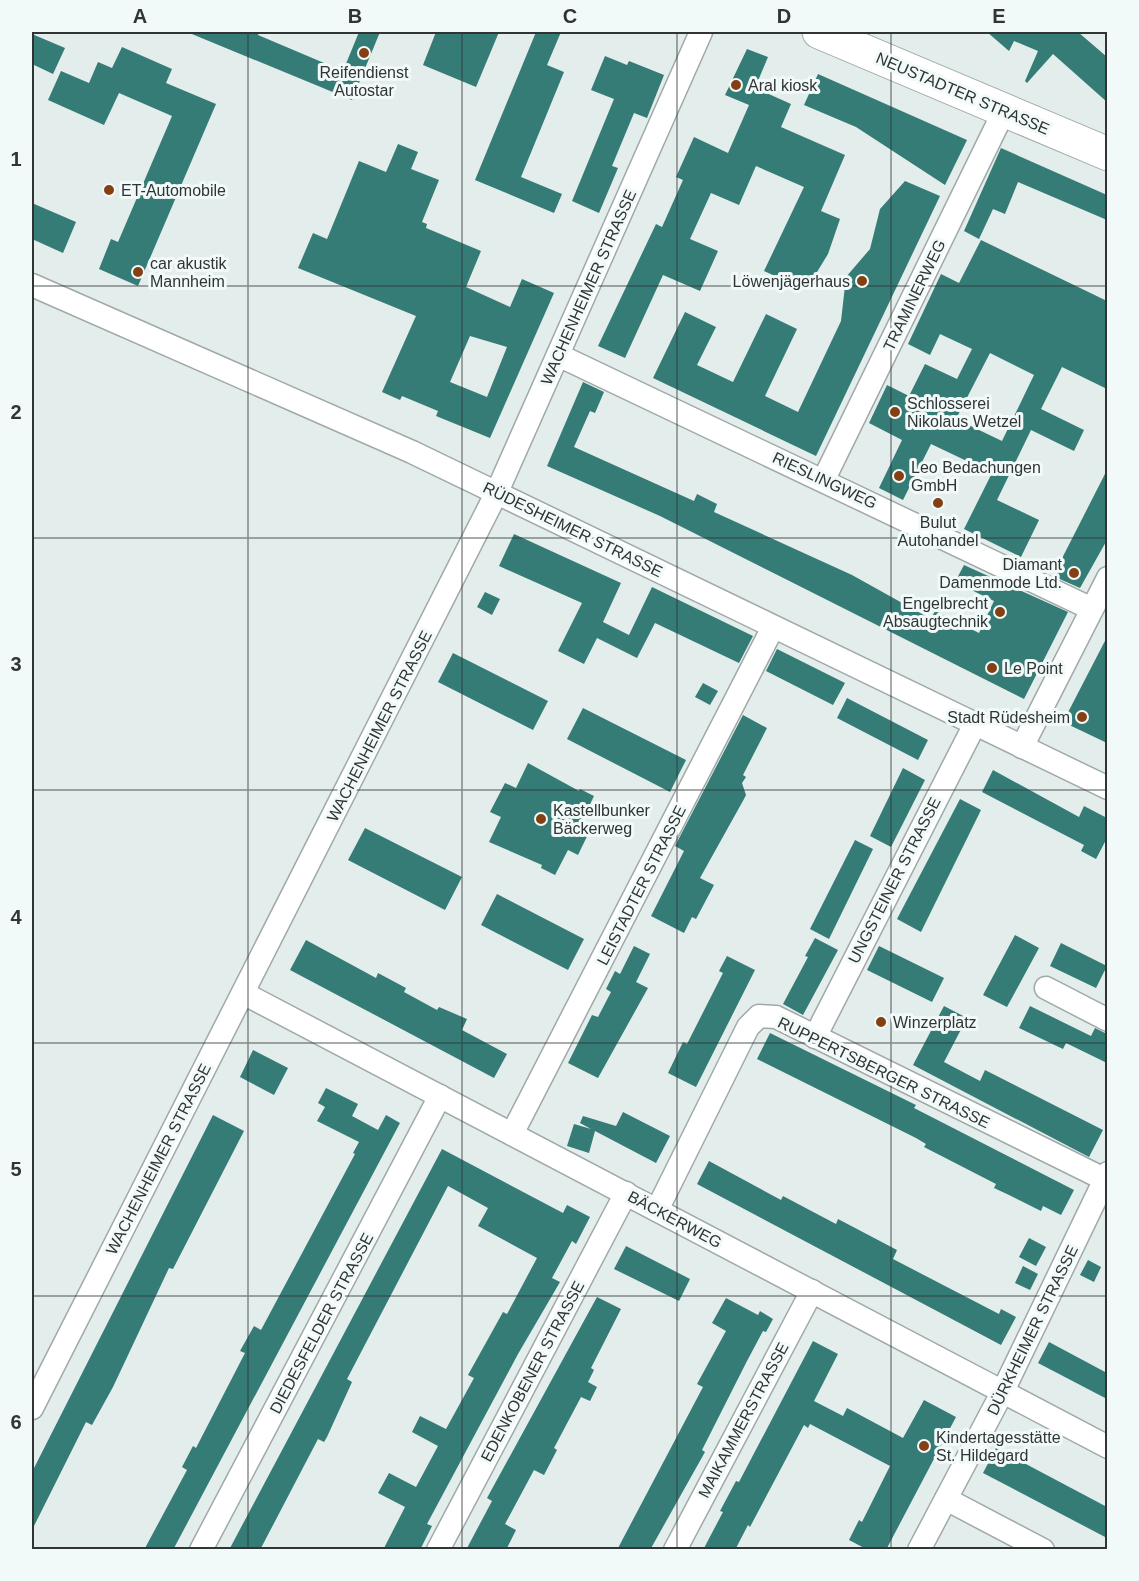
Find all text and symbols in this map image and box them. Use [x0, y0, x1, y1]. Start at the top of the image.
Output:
text: A [133, 5, 147, 27]
text: B [348, 5, 362, 27]
text: C [563, 5, 577, 27]
text: D [777, 5, 791, 27]
text: E [992, 5, 1006, 27]
marker: Reifendienst Autostar [357, 46, 371, 60]
street label: NEUSTADTER STRASSE [874, 49, 1052, 138]
place label: Reifendienst Autostar [320, 64, 409, 99]
place label: Aral kiosk [748, 77, 818, 94]
marker: Aral kiosk [729, 78, 743, 92]
text: 1 [10, 148, 22, 170]
place label: ET-Automobile [121, 182, 226, 199]
marker: ET-Automobile [102, 183, 116, 197]
street label: WACHENHEIMER STRASSE [538, 187, 639, 387]
street label: TRAMINERWEG [880, 237, 949, 354]
place label: car akustik Mannheim [150, 255, 227, 290]
marker: car akustik Mannheim [131, 265, 145, 279]
place label: Löwenjägerhaus [733, 273, 850, 290]
marker: Löwenjägerhaus [855, 274, 869, 288]
place label: Schlosserei Nikolaus Wetzel [907, 395, 1021, 430]
text: 2 [10, 401, 22, 423]
marker: Schlosserei Nikolaus Wetzel [888, 405, 902, 419]
street label: RIESLINGWEG [770, 449, 880, 512]
place label: Leo Bedachungen GmbH [911, 459, 1041, 494]
marker: Leo Bedachungen GmbH [892, 469, 906, 483]
street label: RÜDESHEIMER STRASSE [480, 479, 665, 580]
marker: Bulut Autohandel [931, 496, 945, 510]
place label: Bulut Autohandel [898, 514, 978, 549]
place label: Diamant Damenmode Ltd. [939, 556, 1063, 591]
marker: Diamant Damenmode Ltd. [1067, 566, 1081, 580]
place label: Engelbrecht Absaugtechnik [883, 595, 989, 630]
marker: Engelbrecht Absaugtechnik [993, 605, 1007, 619]
street label: WACHENHEIMER STRASSE [324, 628, 435, 824]
text: 3 [10, 653, 22, 675]
place label: Le Point [1004, 660, 1063, 677]
marker: Le Point [985, 661, 999, 675]
place label: Stadt Rüdesheim [947, 709, 1070, 726]
marker: Stadt Rüdesheim [1075, 710, 1089, 724]
street label: UNGSTEINER STRASSE [845, 794, 944, 966]
place label: Kastellbunker Bäckerweg [553, 802, 651, 837]
street label: LEISTADTER STRASSE [594, 803, 689, 968]
marker: Kastellbunker Bäckerweg [534, 812, 548, 826]
text: 4 [10, 906, 22, 928]
street label: RUPPERTSBERGER STRASSE [775, 1014, 992, 1131]
place label: Winzerplatz [893, 1014, 977, 1031]
marker: Winzerplatz [874, 1015, 888, 1029]
street label: WACHENHEIMER STRASSE [103, 1061, 214, 1257]
text: 5 [10, 1158, 22, 1180]
street label: BÄCKERWEG [625, 1188, 725, 1251]
street label: DIEDESFELDER STRASSE [267, 1230, 376, 1416]
street label: DÜRKHEIMER STRASSE [984, 1243, 1081, 1418]
street label: EDENKOBENER STRASSE [478, 1278, 587, 1464]
street label: MAIKAMMERSTRASSE [695, 1340, 792, 1501]
text: 6 [10, 1411, 22, 1433]
place label: Kindertagesstätte St. Hildegard [936, 1429, 1061, 1464]
marker: Kindertagesstätte St. Hildegard [917, 1439, 931, 1453]

